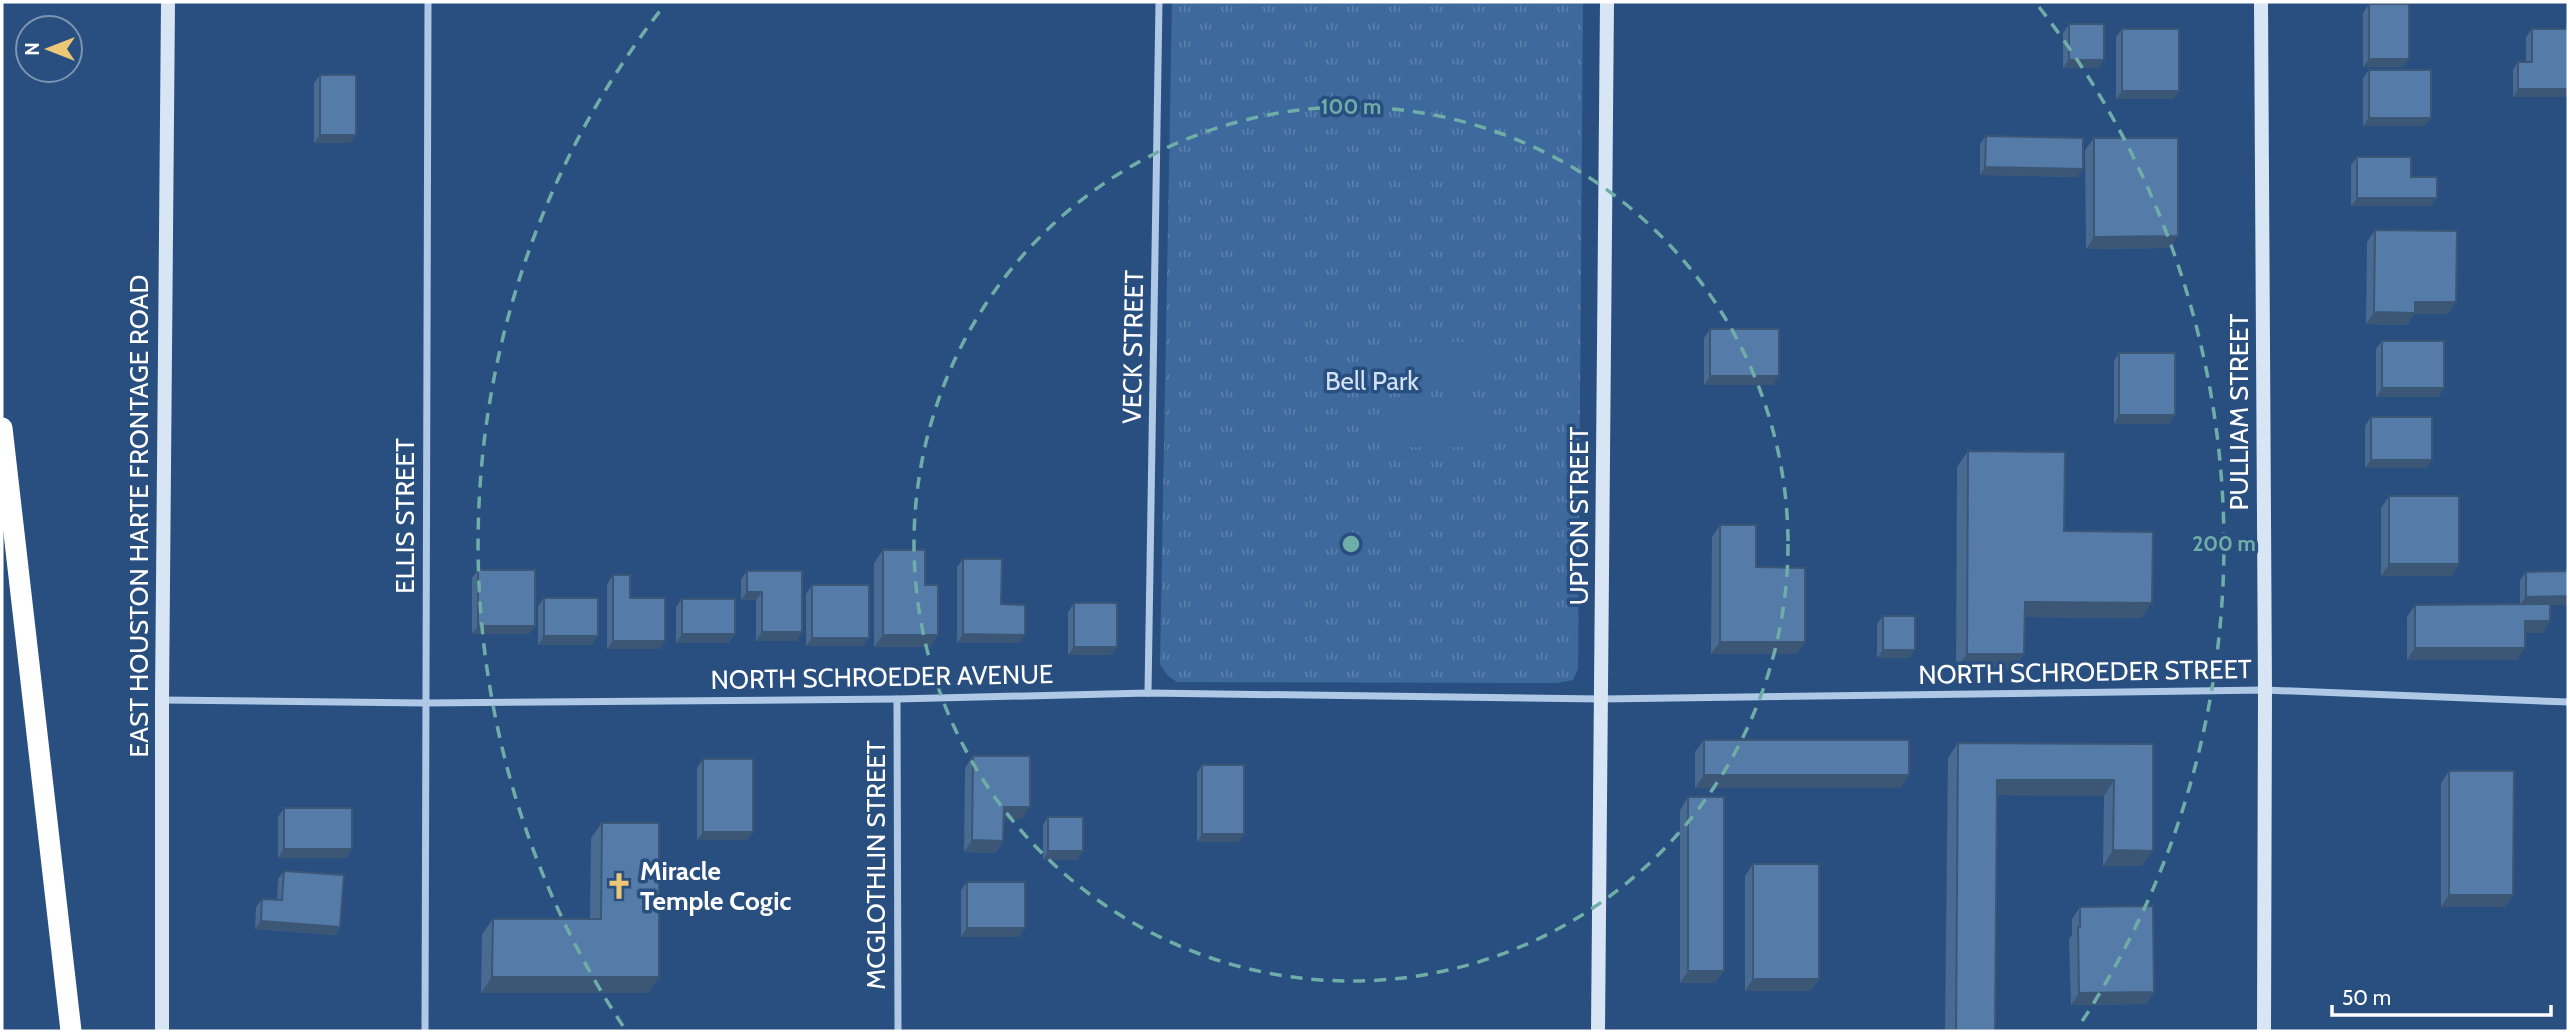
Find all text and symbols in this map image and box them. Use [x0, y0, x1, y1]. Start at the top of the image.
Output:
north arrow [14, 14, 84, 84]
text: N [21, 42, 44, 56]
text: 100 m [1321, 94, 1381, 119]
street label: VECK STREET [1116, 270, 1150, 424]
street label: EAST HOUSTON HARTE FRONTAGE ROAD [123, 275, 155, 757]
street label: PULLIAM STREET [2223, 313, 2255, 510]
park label: Bell Park [1325, 365, 1419, 397]
street label: UPTON STREET [1563, 427, 1595, 605]
street label: ELLIS STREET [389, 438, 421, 594]
text: 200 m [2192, 531, 2256, 556]
centre of rings [1339, 532, 1363, 556]
street label: NORTH SCHROEDER STREET [1918, 653, 2252, 691]
street label: NORTH SCHROEDER AVENUE [710, 658, 1054, 696]
street label: MCGLOTHLIN STREET [860, 740, 892, 990]
place label: Miracle Temple Cogic [640, 855, 792, 917]
church icon: Miracle Temple Cogic [604, 871, 634, 901]
scale bar [2332, 974, 2551, 1018]
text: 50 m [2342, 985, 2391, 1010]

